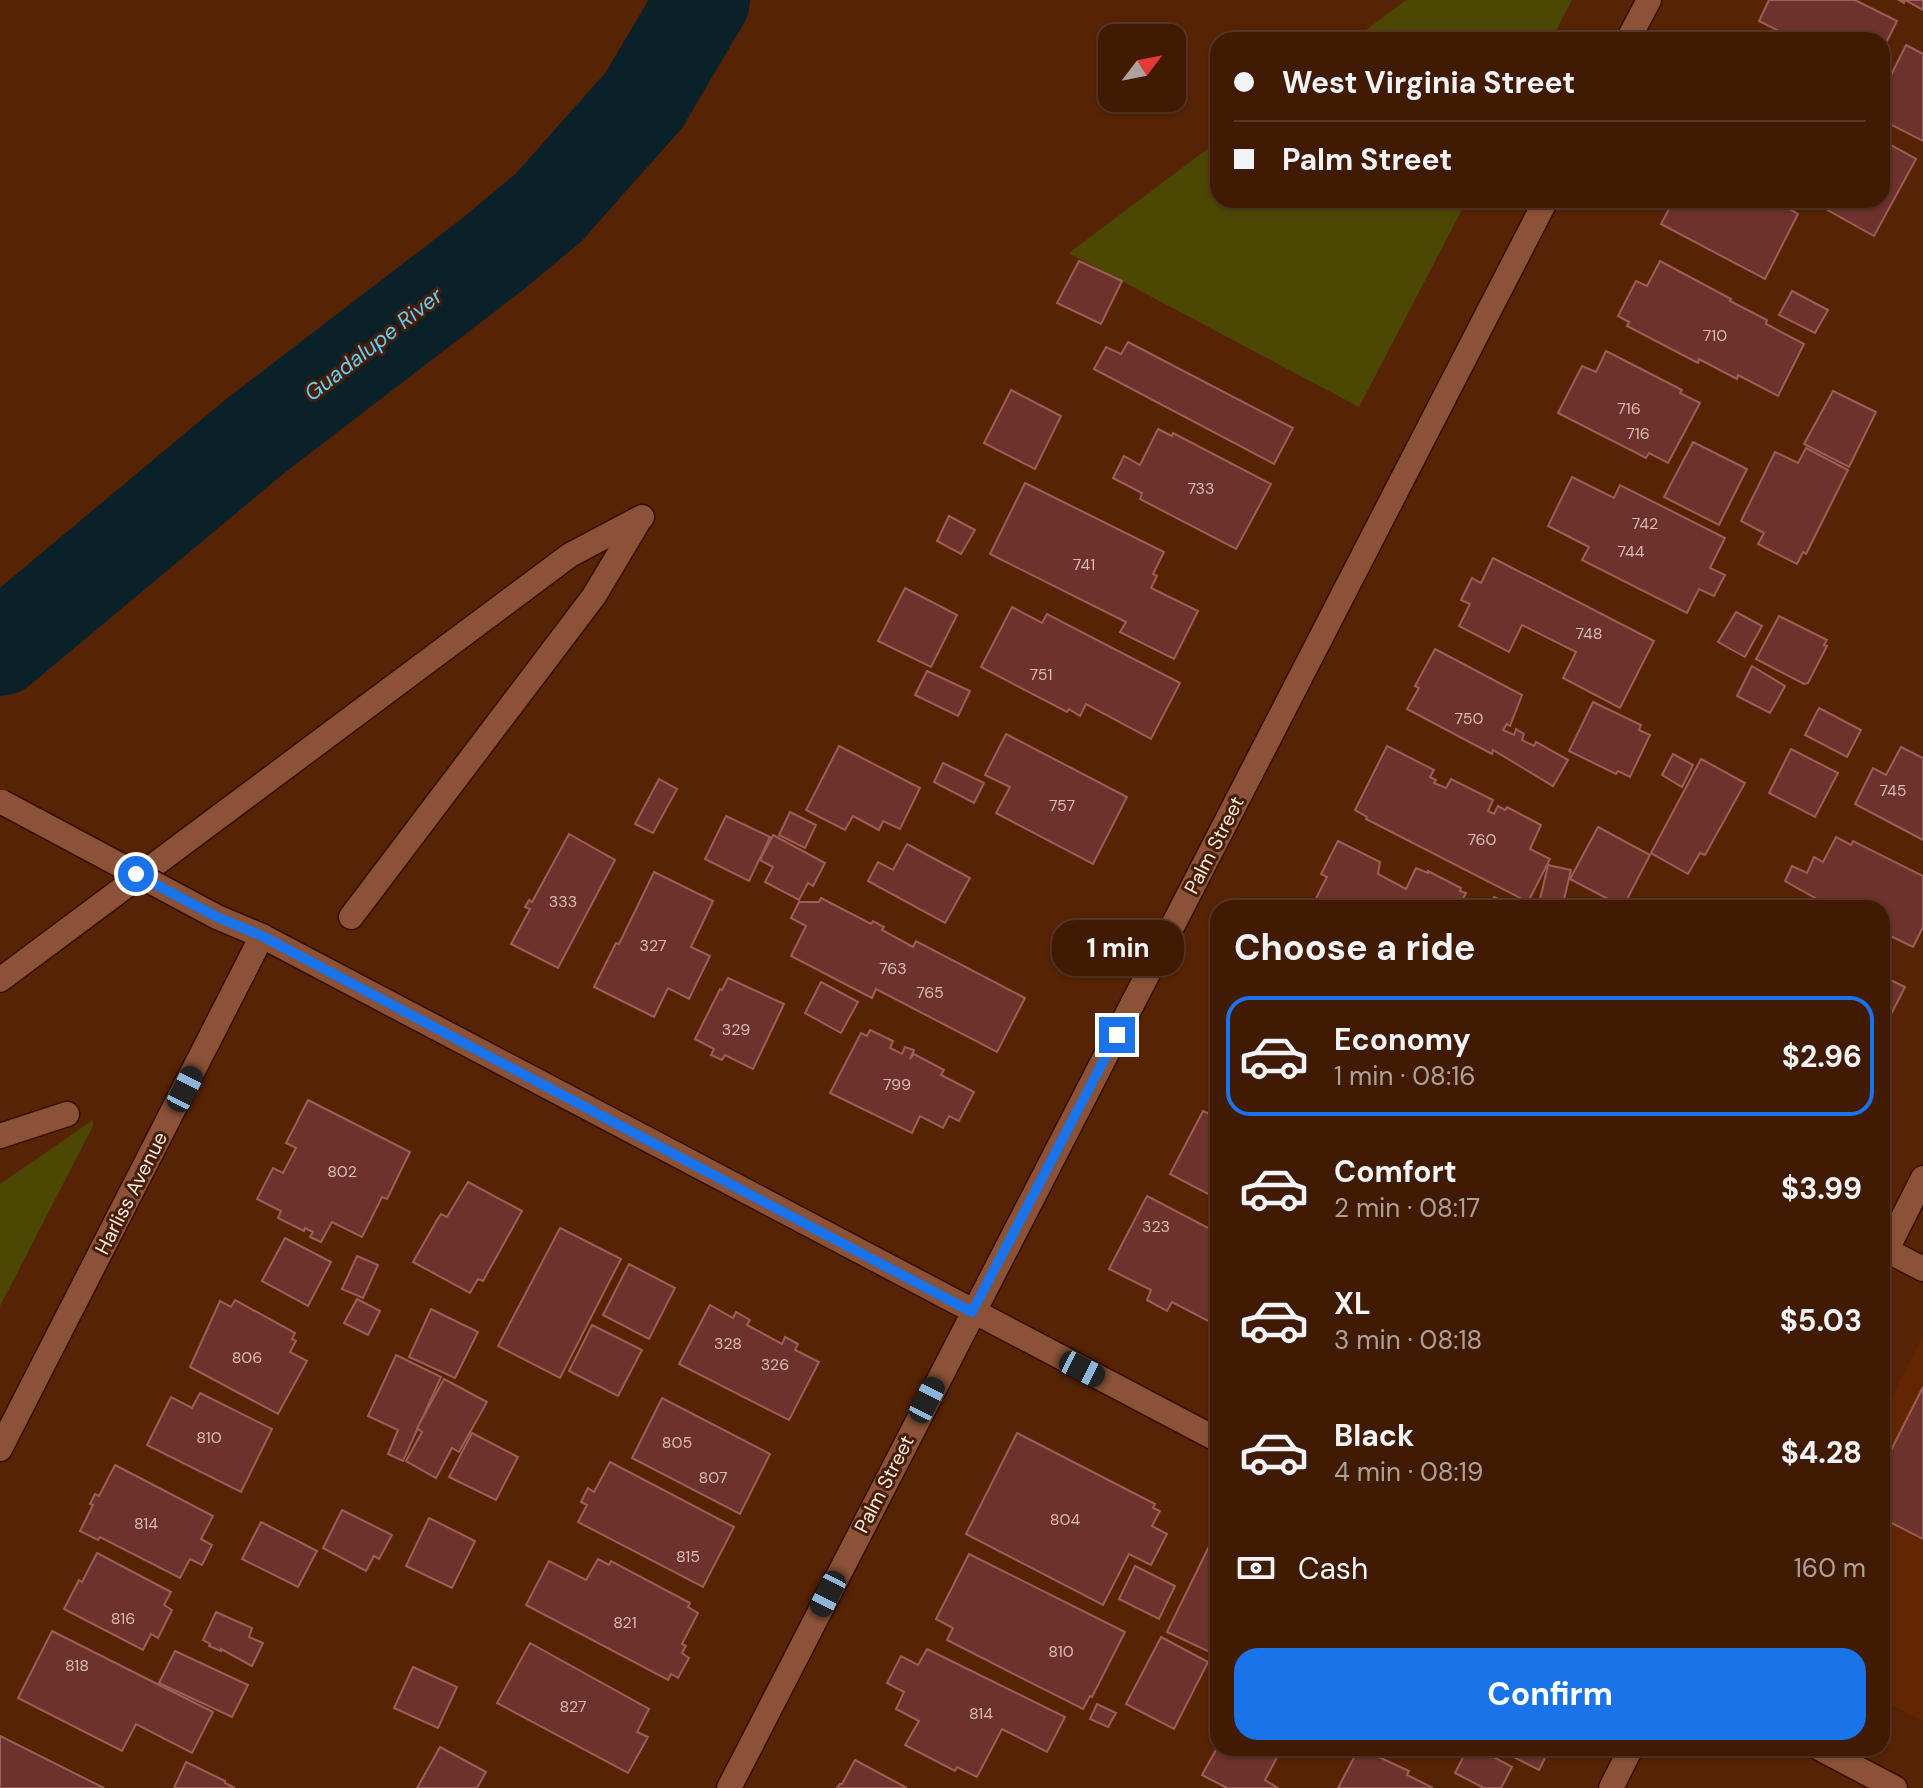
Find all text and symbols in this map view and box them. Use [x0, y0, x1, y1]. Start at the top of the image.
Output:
north arrow [1098, 24, 1186, 112]
map controls [1098, 24, 1186, 112]
text: West Virginia Street [1282, 63, 1575, 102]
text: Palm Street [1282, 140, 1452, 179]
water label: Guadalupe River [298, 281, 449, 408]
house number: 710 [1703, 325, 1727, 346]
house number: 716 [1617, 398, 1641, 419]
house number: 716 [1626, 423, 1650, 444]
house number: 733 [1187, 478, 1215, 499]
house number: 742 [1632, 513, 1658, 534]
house number: 744 [1617, 541, 1645, 562]
house number: 741 [1073, 554, 1095, 575]
house number: 748 [1575, 623, 1603, 644]
house number: 751 [1030, 664, 1052, 685]
house number: 750 [1455, 708, 1483, 729]
house number: 745 [1879, 780, 1907, 801]
street label: Palm Street [1178, 792, 1250, 898]
house number: 757 [1049, 795, 1075, 816]
house number: 760 [1467, 829, 1497, 850]
route start [118, 856, 154, 892]
house number: 333 [549, 891, 577, 912]
callout: 1 min [1051, 919, 1183, 975]
text: Choose a ride [1234, 924, 1475, 971]
text: 1 min [1086, 931, 1150, 965]
house number: 327 [640, 935, 666, 956]
house number: 763 [879, 958, 907, 979]
house number: 765 [916, 982, 944, 1003]
route end [1099, 1017, 1135, 1053]
house number: 329 [722, 1019, 750, 1040]
icon: car [1238, 1020, 1310, 1092]
text: Economy [1334, 1020, 1471, 1059]
text: $2.96 [1782, 1037, 1862, 1076]
text: 1 min · 08:16 [1334, 1059, 1476, 1093]
car [163, 1062, 207, 1116]
house number: 799 [883, 1074, 911, 1095]
street label: Harliss Avenue [89, 1127, 173, 1259]
icon: car [1238, 1152, 1310, 1224]
text: Comfort [1334, 1152, 1457, 1191]
house number: 802 [327, 1161, 357, 1182]
text: $3.99 [1781, 1169, 1862, 1208]
text: 2 min · 08:17 [1334, 1191, 1480, 1225]
house number: 323 [1142, 1216, 1170, 1237]
icon: car [1238, 1284, 1310, 1356]
text: XL [1334, 1284, 1371, 1323]
text: $5.03 [1780, 1301, 1862, 1340]
text: 3 min · 08:18 [1334, 1323, 1482, 1357]
house number: 328 [714, 1333, 742, 1354]
house number: 806 [232, 1347, 262, 1368]
car [1055, 1347, 1109, 1391]
house number: 326 [761, 1354, 789, 1375]
car [905, 1373, 949, 1427]
icon: car [1238, 1416, 1310, 1488]
text: Black [1334, 1416, 1414, 1455]
house number: 810 [196, 1427, 222, 1448]
street label: Palm Street [848, 1431, 920, 1537]
house number: 805 [662, 1432, 692, 1453]
text: $4.28 [1781, 1433, 1862, 1472]
text: 4 min · 08:19 [1334, 1455, 1483, 1489]
house number: 807 [699, 1467, 728, 1488]
house number: 804 [1050, 1509, 1080, 1530]
house number: 814 [134, 1513, 158, 1534]
house number: 815 [676, 1546, 700, 1567]
icon: cash [1234, 1546, 1278, 1590]
text: Cash [1298, 1549, 1368, 1588]
text: 160 m [1794, 1551, 1866, 1585]
car [806, 1567, 850, 1621]
house number: 816 [111, 1608, 135, 1629]
house number: 821 [613, 1612, 637, 1633]
house number: 810 [1048, 1641, 1074, 1662]
button: Confirm [1234, 1648, 1866, 1740]
house number: 818 [65, 1655, 89, 1676]
house number: 827 [560, 1696, 586, 1717]
house number: 814 [969, 1703, 993, 1724]

